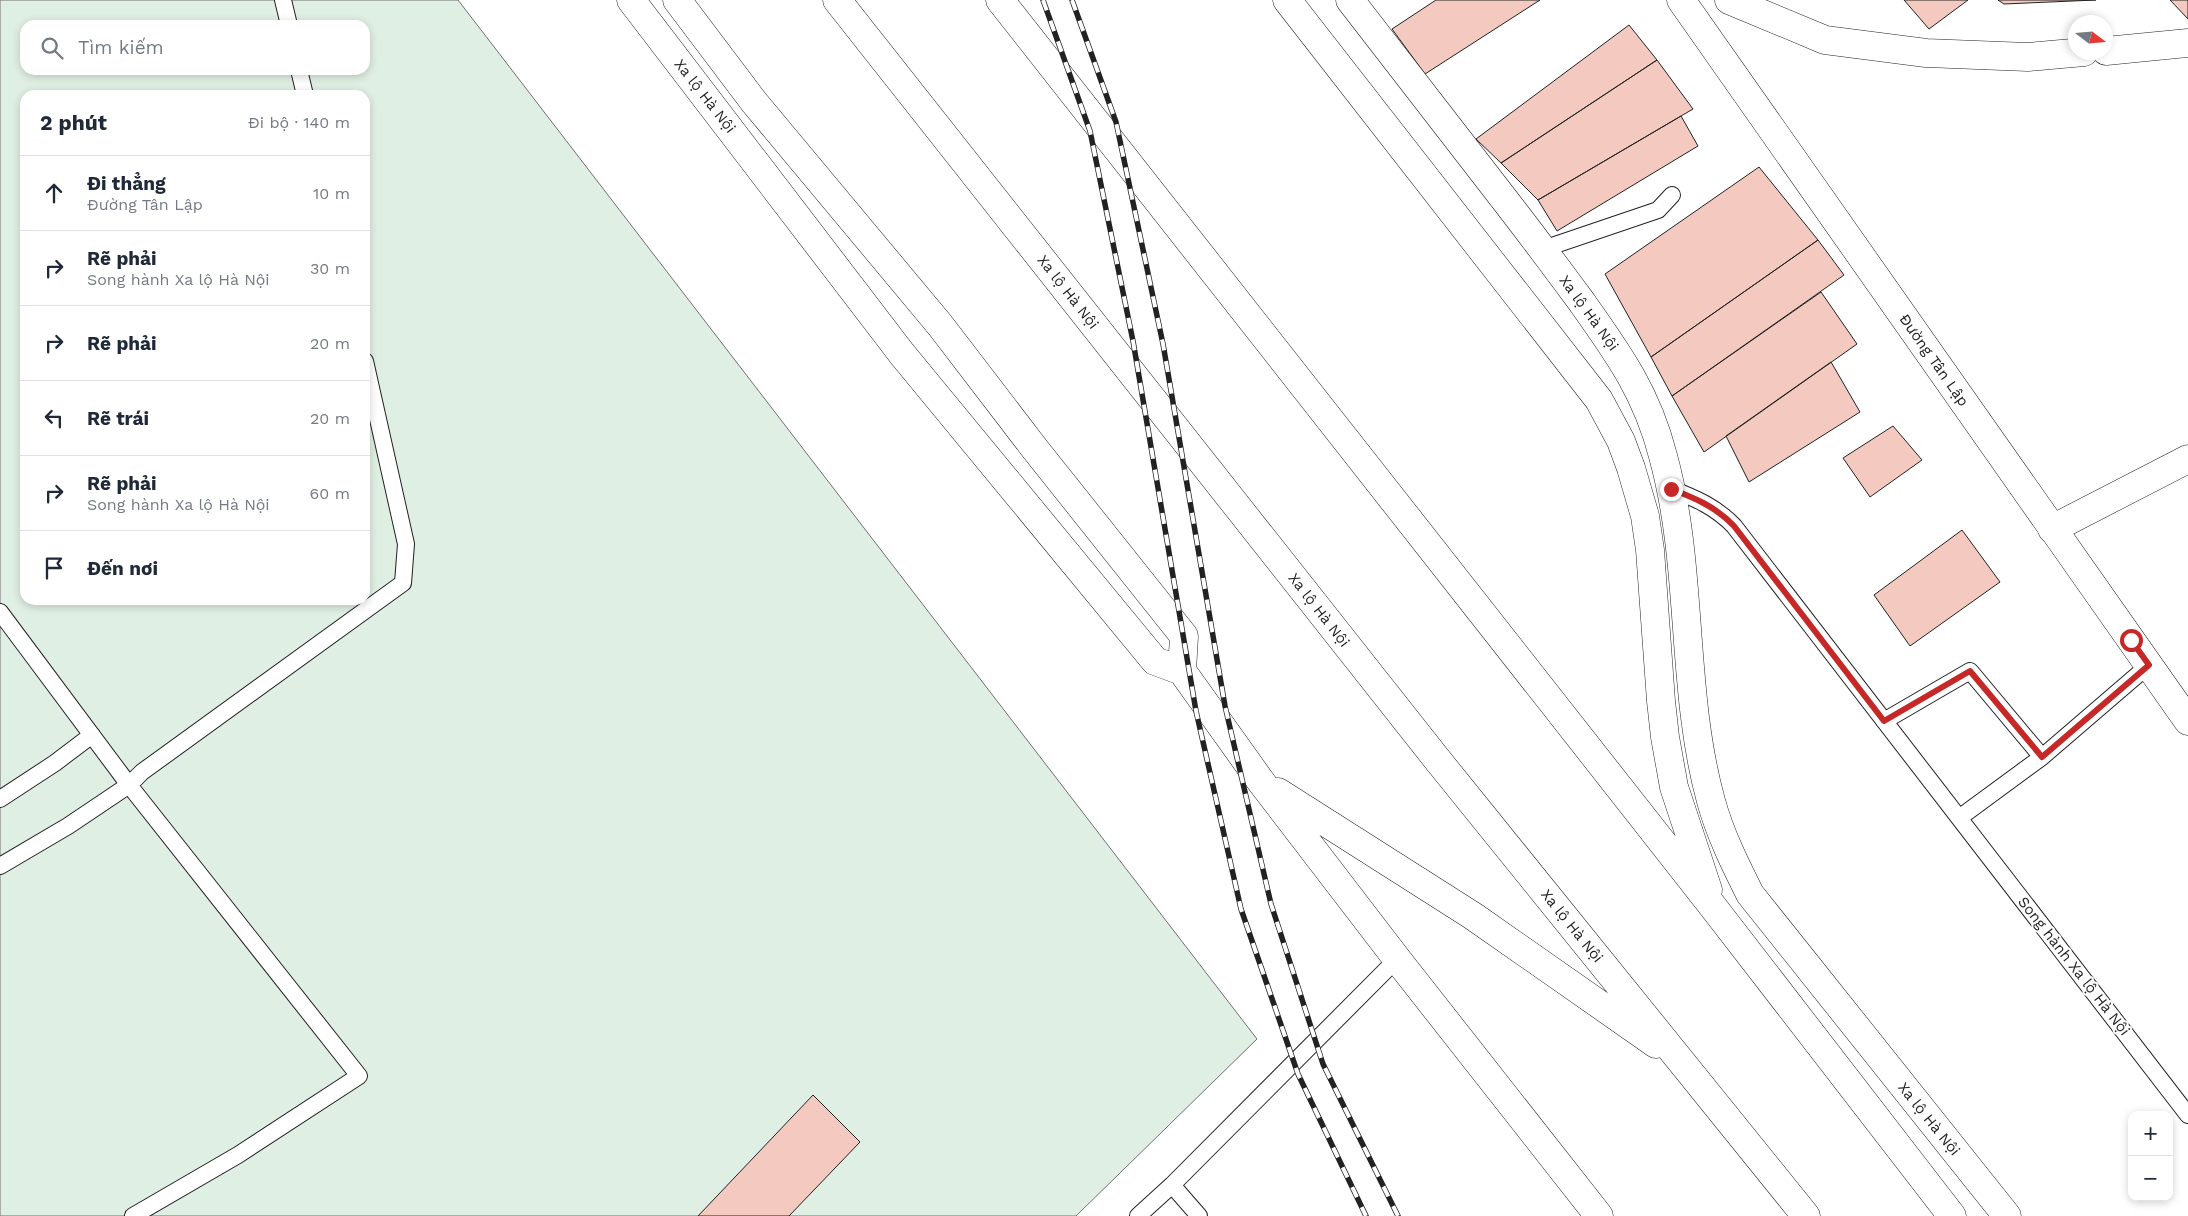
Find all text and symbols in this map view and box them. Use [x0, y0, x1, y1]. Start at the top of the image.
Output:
north arrow [2068, 15, 2113, 60]
search box [20, 20, 370, 75]
icon: search [38, 34, 66, 62]
text: Tìm kiếm [78, 36, 164, 59]
street label: Xa lộ Hà Nội [671, 55, 739, 137]
text: 2 phút [40, 110, 107, 135]
text: Đi bộ · 140 m [248, 113, 350, 132]
text: Đi thẳng [87, 172, 166, 195]
icon: ahead [40, 179, 68, 207]
text: 10 m [313, 184, 350, 203]
text: Đường Tân Lập [87, 195, 203, 214]
text: Rẽ phải [87, 247, 157, 270]
street label: Xa lộ Hà Nội [1034, 251, 1102, 333]
icon: right [40, 254, 68, 282]
text: 30 m [310, 259, 350, 278]
text: Song hành Xa lộ Hà Nội [87, 270, 270, 289]
street label: Xa lộ Hà Nội [1556, 272, 1622, 354]
street label: Đường Tân Lập [1895, 310, 1973, 410]
icon: right [40, 329, 68, 357]
text: Rẽ phải [87, 332, 157, 355]
text: 20 m [310, 334, 350, 353]
icon: left [40, 404, 68, 432]
text: Rẽ trái [87, 407, 149, 430]
text: 20 m [310, 409, 350, 428]
text: Rẽ phải [87, 472, 157, 495]
route end [1660, 478, 1683, 501]
icon: right [40, 479, 68, 507]
text: 60 m [310, 484, 350, 503]
text: Song hành Xa lộ Hà Nội [87, 495, 270, 514]
icon: arrive [40, 554, 68, 582]
text: Đến nơi [87, 557, 158, 580]
street label: Xa lộ Hà Nội [1285, 569, 1353, 651]
route start [2120, 629, 2143, 652]
street label: Xa lộ Hà Nội [1537, 886, 1607, 966]
street label: Song hành Xa lộ Hà Nội [2014, 893, 2134, 1039]
street label: Xa lộ Hà Nội [1894, 1079, 1964, 1159]
map controls [2128, 1111, 2173, 1201]
button: + [2128, 1111, 2173, 1156]
button: − [2128, 1156, 2173, 1201]

